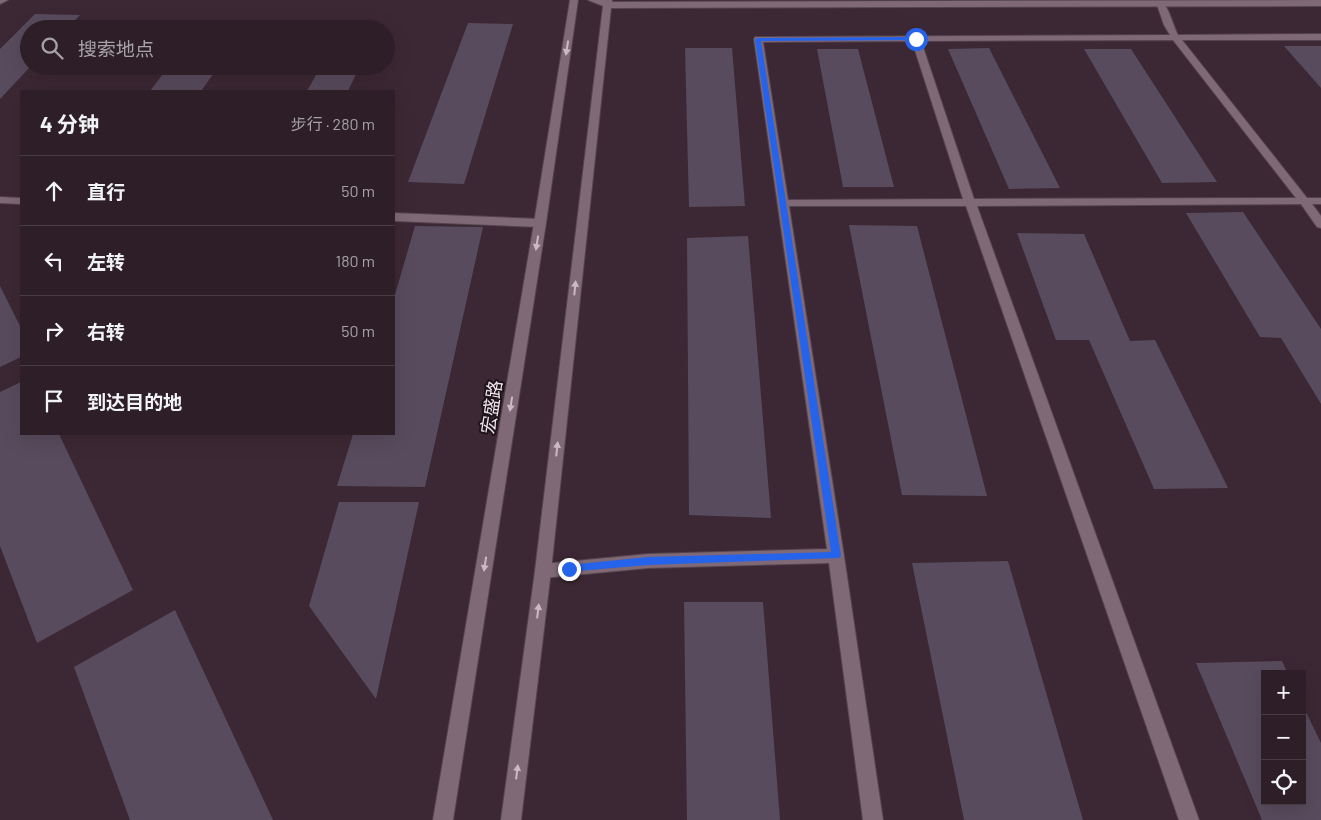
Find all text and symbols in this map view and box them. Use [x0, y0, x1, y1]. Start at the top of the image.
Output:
search box [20, 20, 395, 75]
route start [905, 28, 928, 51]
icon: search [38, 34, 66, 62]
text: 搜索地点 [78, 37, 154, 60]
one-way arrow [563, 41, 571, 57]
text: 4 分钟 [40, 111, 99, 136]
text: 步行 · 280 m [291, 114, 375, 133]
icon: ahead [40, 177, 68, 205]
text: 直行 [87, 180, 125, 203]
text: 50 m [341, 181, 375, 200]
one-way arrow [533, 236, 541, 252]
icon: left [40, 247, 68, 275]
text: 左转 [87, 250, 125, 273]
text: 180 m [336, 251, 375, 270]
one-way arrow [571, 279, 579, 295]
icon: right [40, 317, 68, 345]
text: 右转 [87, 320, 125, 343]
text: 50 m [341, 321, 375, 340]
street label: 宏盛路 [476, 379, 506, 435]
icon: arrive [40, 387, 68, 415]
text: 到达目的地 [87, 390, 182, 413]
one-way arrow [507, 396, 515, 412]
one-way arrow [553, 441, 561, 457]
one-way arrow [480, 557, 488, 573]
route end [558, 558, 581, 581]
one-way arrow [534, 602, 542, 618]
map controls [1261, 670, 1306, 805]
button: + [1261, 670, 1306, 715]
button: − [1261, 715, 1306, 760]
button: locate [1261, 760, 1306, 805]
one-way arrow [513, 763, 521, 779]

